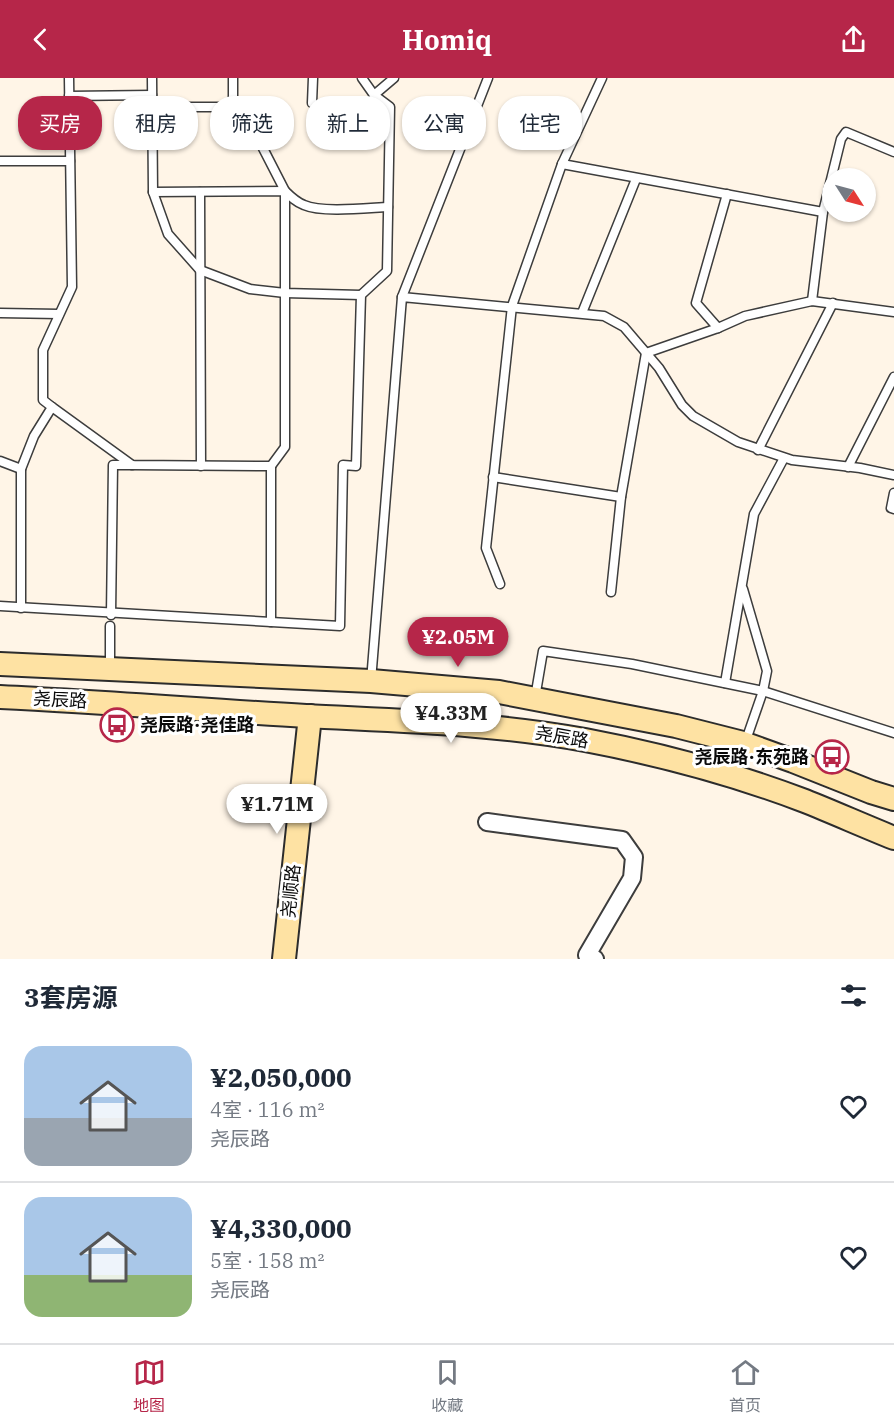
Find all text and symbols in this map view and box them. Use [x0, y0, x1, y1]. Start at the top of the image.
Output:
text: Homiq [402, 22, 492, 57]
icon: back [24, 23, 57, 56]
icon: share [837, 23, 870, 56]
chip: 买房 [18, 96, 102, 150]
chip: 租房 [114, 96, 198, 150]
chip: 筛选 [210, 96, 294, 150]
chip: 新上 [306, 96, 390, 150]
chip: 公寓 [402, 96, 486, 150]
chip: 住宅 [498, 96, 582, 150]
north arrow [822, 168, 876, 222]
map controls [822, 168, 876, 222]
pin: ¥2.05M [409, 617, 507, 668]
text: ¥2.05M [421, 623, 495, 650]
street label: 尧辰路 [32, 687, 88, 712]
pin: ¥4.33M [402, 693, 500, 744]
text: ¥4.33M [414, 699, 488, 726]
bus stop icon: 尧辰路·尧佳路 [99, 707, 135, 743]
place label: 尧辰路·尧佳路 [140, 713, 254, 736]
street label: 尧辰路 [534, 720, 591, 753]
bus stop icon: 尧辰路·东苑路 [814, 739, 850, 775]
place label: 尧辰路·东苑路 [695, 745, 809, 768]
pin: ¥1.71M [228, 784, 326, 835]
text: ¥1.71M [240, 790, 314, 817]
street label: 尧顺路 [276, 863, 305, 919]
icon: filters [837, 979, 870, 1012]
text: 3套房源 [24, 980, 118, 1014]
text: ¥2,050,000 [210, 1060, 352, 1094]
icon: home [72, 1070, 144, 1142]
icon: heart [837, 1090, 870, 1123]
text: 4室 · 116 m² [210, 1096, 324, 1123]
text: 尧辰路 [210, 1125, 270, 1152]
text: ¥4,330,000 [210, 1211, 352, 1245]
icon: home [72, 1221, 144, 1293]
icon: heart [837, 1241, 870, 1274]
text: 5室 · 158 m² [210, 1247, 324, 1274]
text: 尧辰路 [210, 1276, 270, 1303]
tab: 地图 [133, 1356, 166, 1416]
tab: 收藏 [431, 1356, 464, 1416]
tab: 首页 [729, 1356, 762, 1416]

